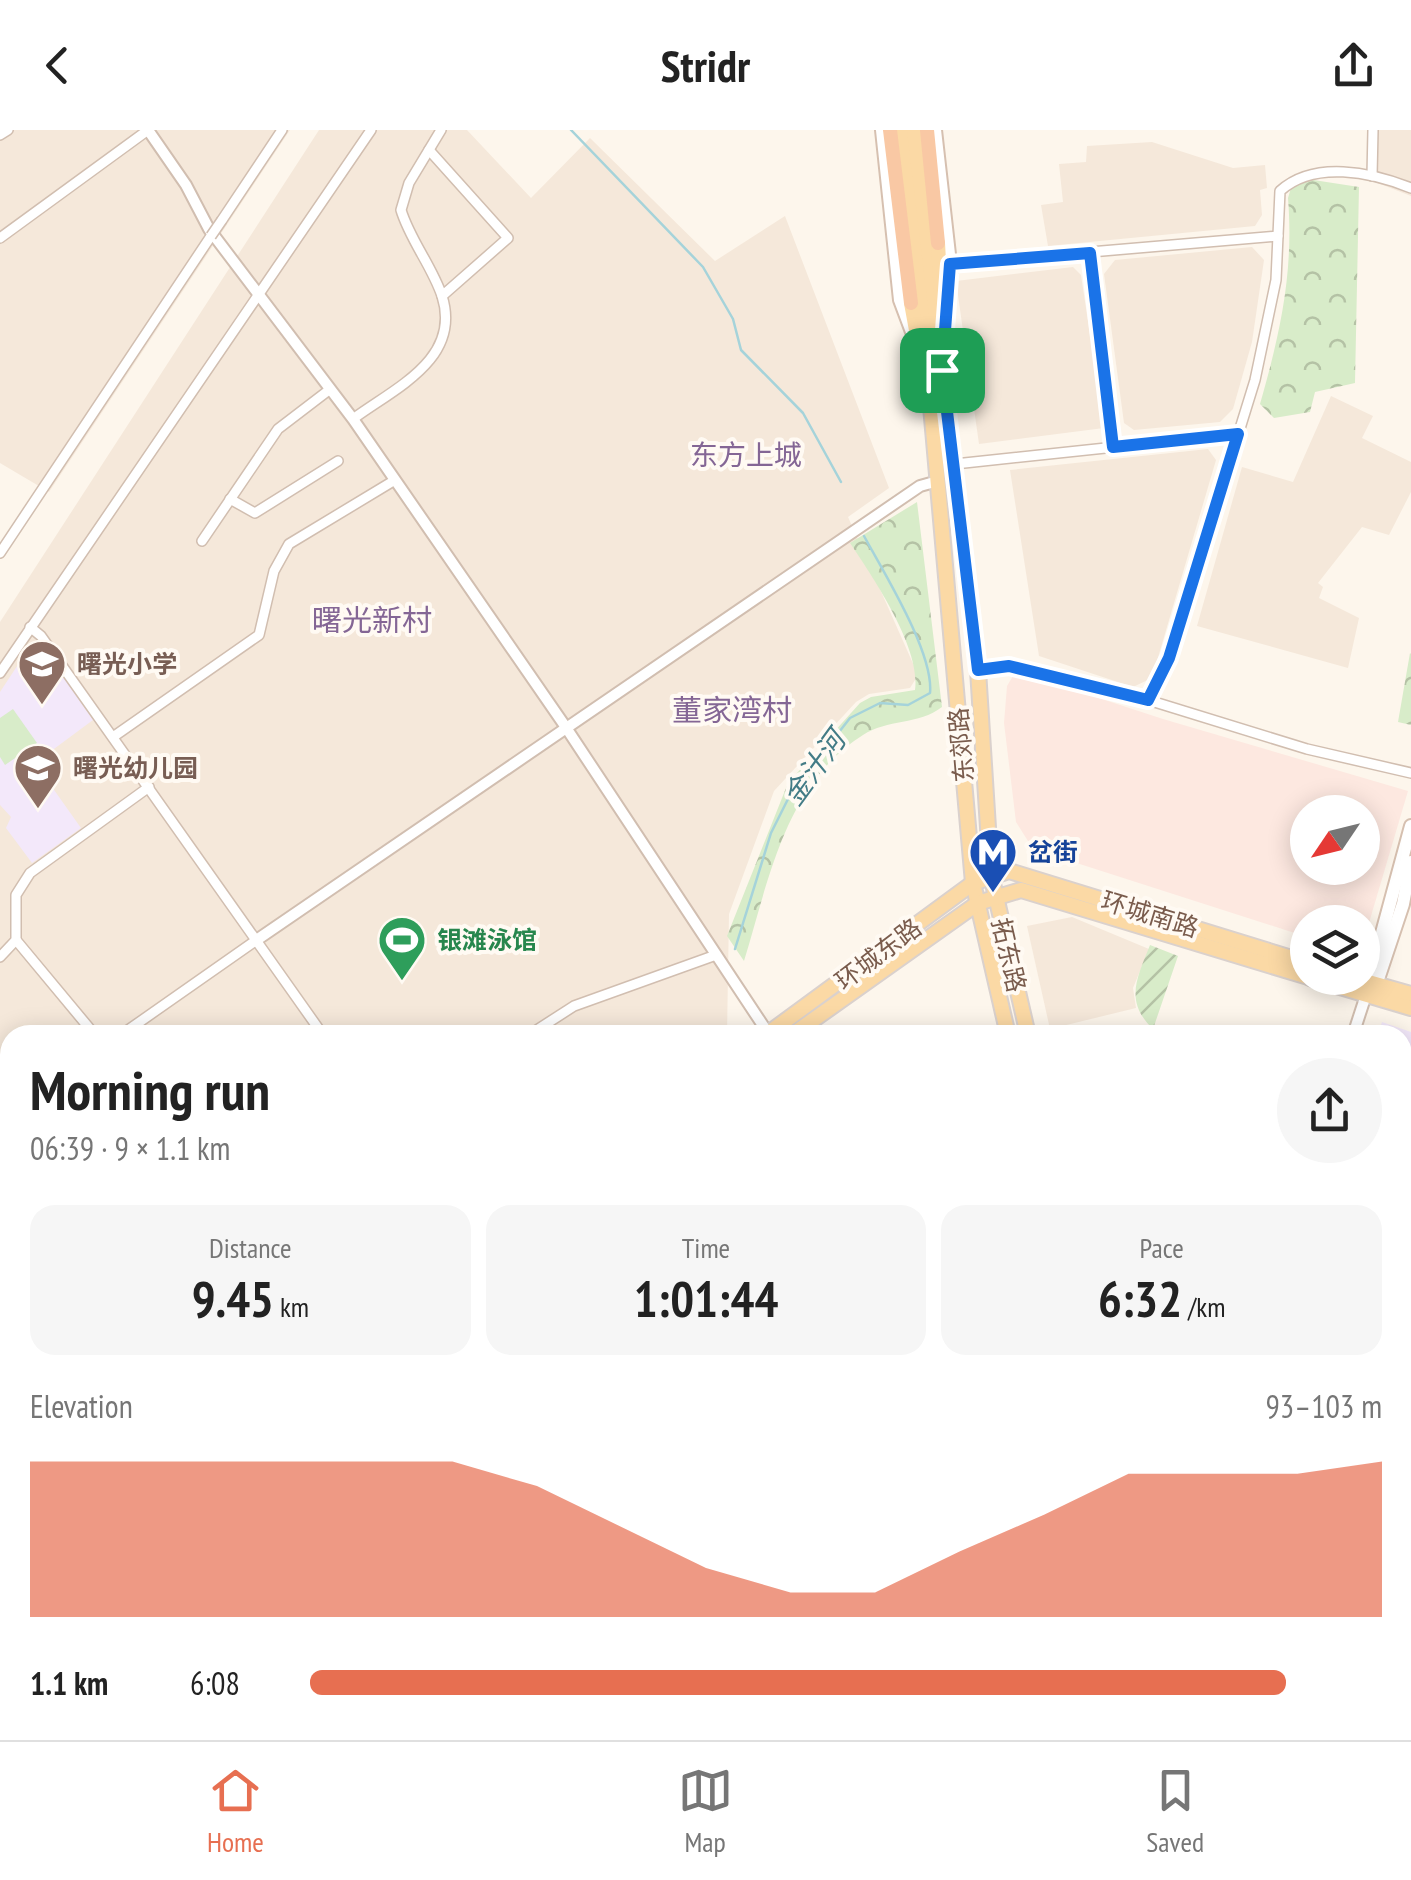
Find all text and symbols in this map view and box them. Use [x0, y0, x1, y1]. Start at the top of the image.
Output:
text: Stridr [661, 36, 750, 94]
icon: back [30, 38, 85, 93]
icon: share [1326, 38, 1381, 93]
pin [900, 328, 985, 413]
icon: arrive [915, 343, 970, 398]
district label: 东方上城 [690, 436, 802, 473]
district label: 曙光新村 [312, 600, 432, 639]
school or university icon: 曙光小学 [16, 638, 68, 706]
place label: 曙光小学 [77, 648, 177, 680]
district label: 董家湾村 [672, 690, 792, 729]
street label: 东郊路 [942, 706, 980, 784]
water label: 金汁河 [774, 719, 856, 813]
school or university icon: 曙光幼儿园 [12, 742, 64, 810]
place label: 曙光幼儿园 [73, 752, 198, 784]
north arrow [1290, 795, 1380, 885]
map controls [1290, 795, 1380, 995]
metro station icon: 岔街 [967, 826, 1019, 894]
place label: 岔街 [1028, 836, 1078, 868]
street label: 环城南路 [1097, 884, 1203, 944]
button: layers [1290, 905, 1380, 995]
street label: 环城东路 [828, 911, 928, 997]
sports icon: 银滩泳馆 [376, 914, 428, 982]
street label: 拓东路 [985, 915, 1033, 995]
place label: 银滩泳馆 [437, 924, 537, 956]
text: Morning run [30, 1054, 270, 1125]
button: share [1277, 1058, 1382, 1163]
text: 06:39 · 9 × 1.1 km [30, 1127, 230, 1169]
text: Distance [209, 1229, 292, 1266]
text: Time [682, 1229, 730, 1266]
text: Pace [1140, 1229, 1184, 1266]
text: 9.45 [192, 1266, 274, 1331]
text: 1:01:44 [634, 1266, 778, 1331]
text: 6:32 [1098, 1266, 1182, 1331]
text: km [274, 1288, 309, 1325]
text: /km [1182, 1288, 1225, 1325]
text: Elevation [30, 1385, 133, 1427]
text: 93–103 m [1265, 1385, 1382, 1427]
text: 1.1 km [30, 1662, 108, 1704]
text: 6:08 [190, 1662, 240, 1704]
tab: Home [207, 1763, 264, 1860]
tab: Map [678, 1763, 733, 1860]
tab: Saved [1146, 1763, 1204, 1860]

